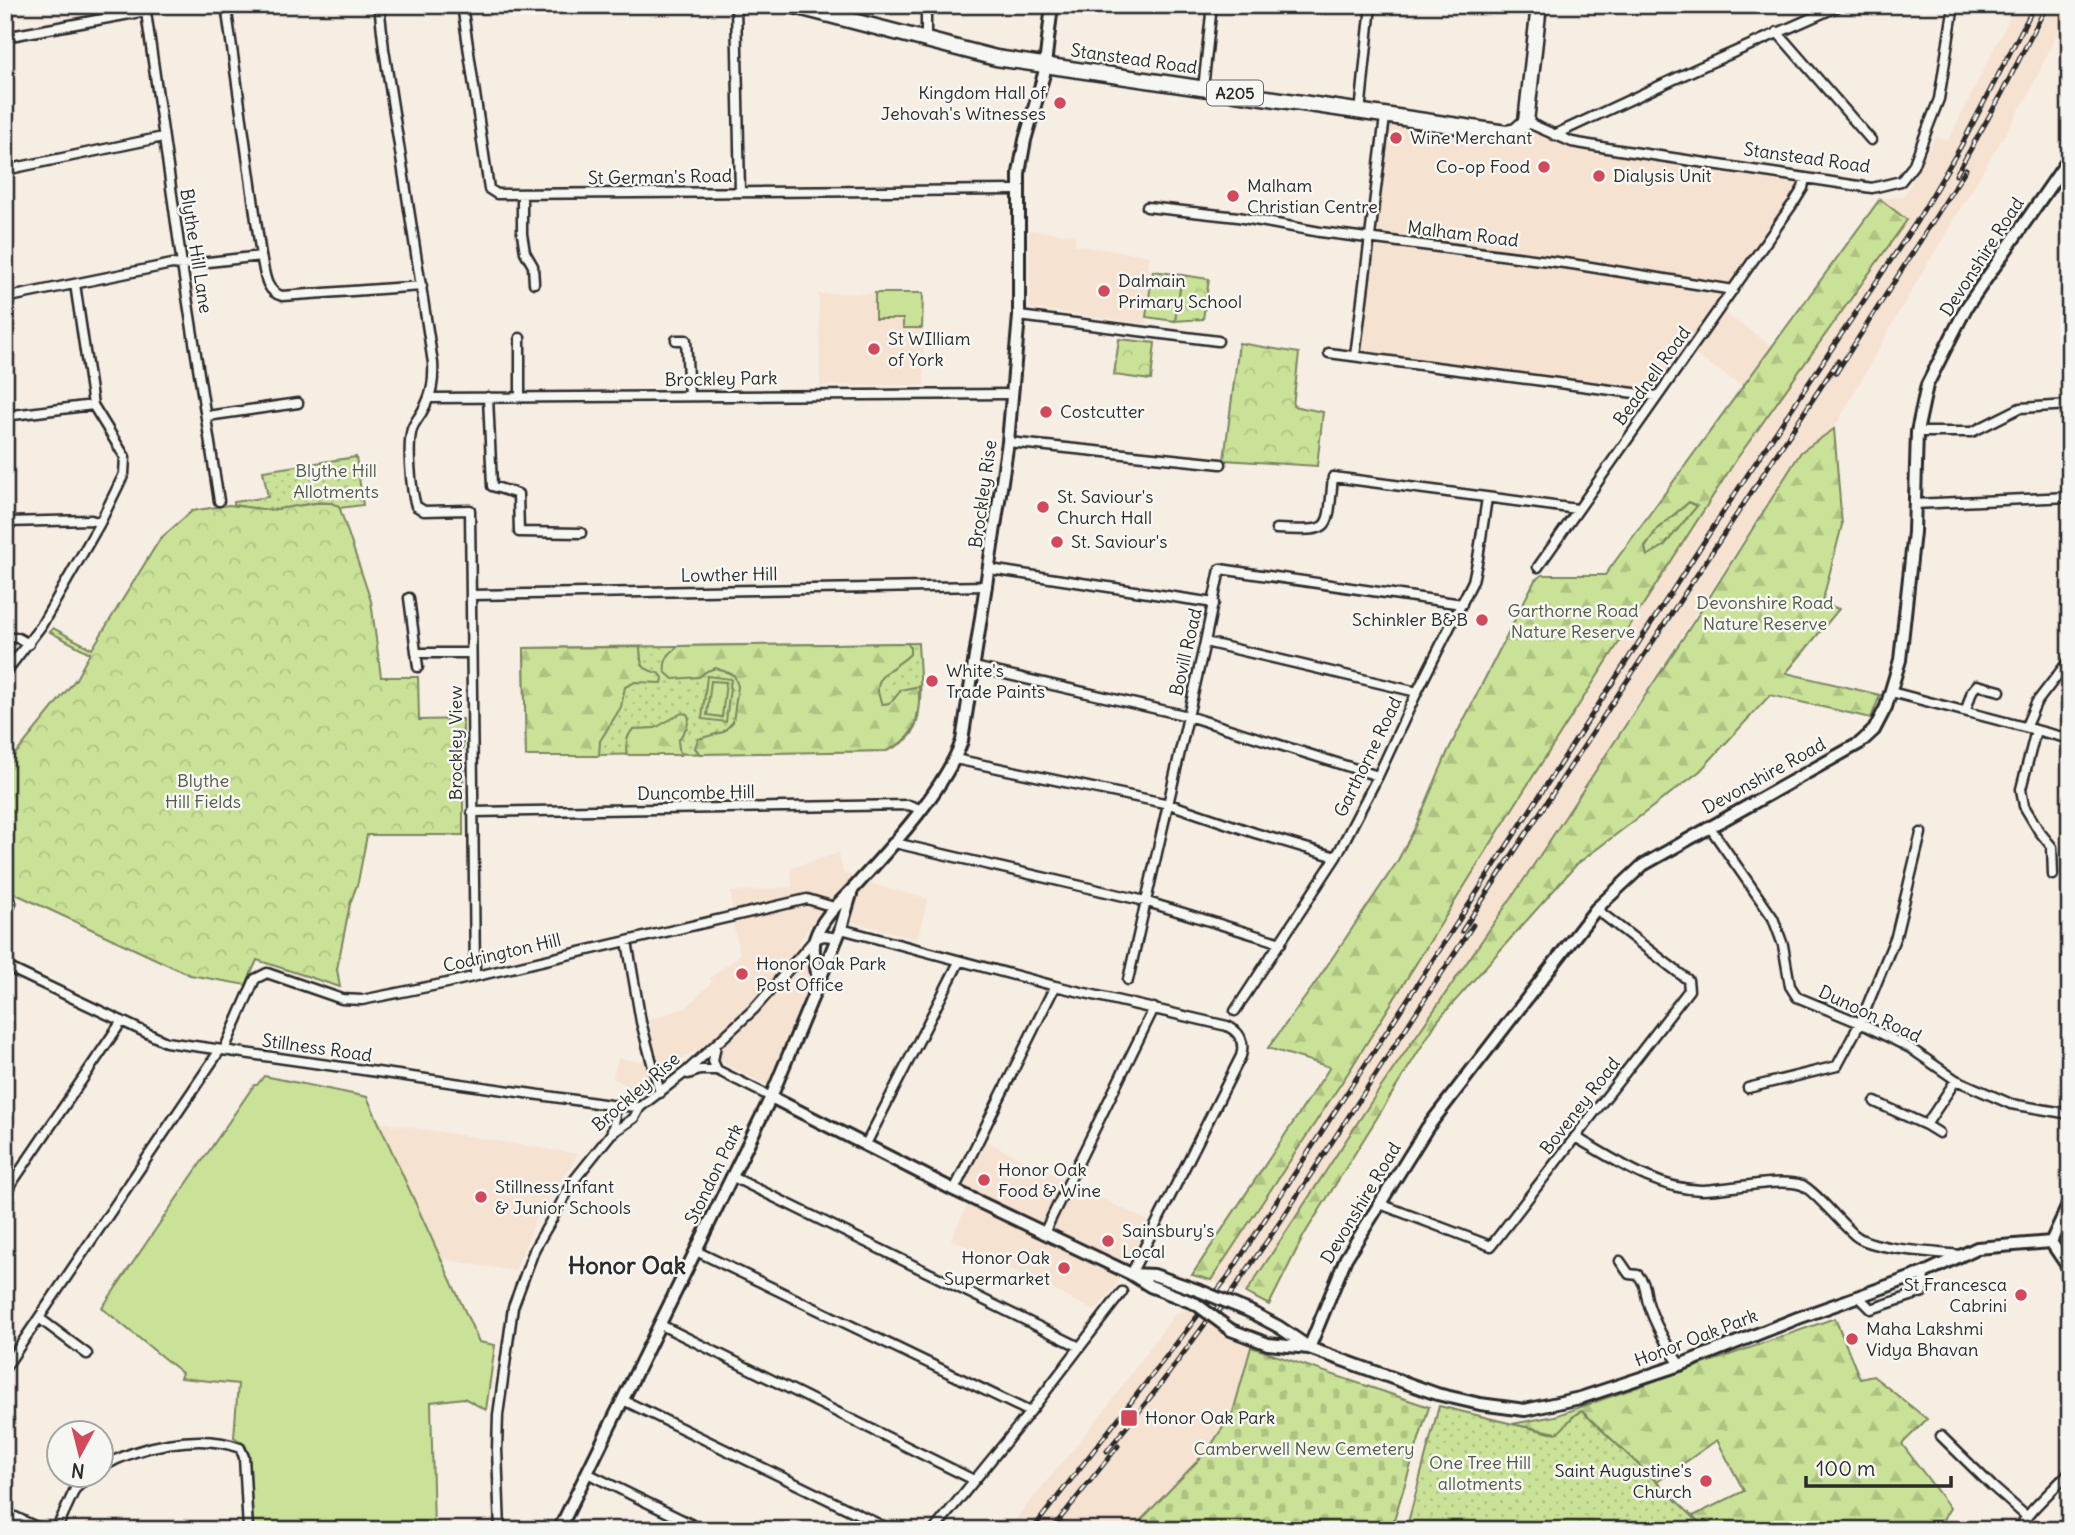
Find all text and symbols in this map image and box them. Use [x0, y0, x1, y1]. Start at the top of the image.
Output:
street label: Stanstead Road [1069, 38, 1199, 79]
road number: A205 [1207, 80, 1263, 106]
place label: Kingdom Hall of Jehovah's Witnesses [881, 81, 1047, 125]
marker: Kingdom Hall of Jehovah's Witnesses [1052, 95, 1068, 111]
place label: Wine Merchant [1410, 126, 1532, 149]
marker: Wine Merchant [1388, 130, 1404, 146]
street label: Stanstead Road [1742, 137, 1872, 178]
place label: Co-op Food [1436, 155, 1530, 178]
marker: Co-op Food [1536, 159, 1552, 175]
street label: St German's Road [588, 164, 733, 189]
place label: Dialysis Unit [1613, 164, 1712, 187]
marker: Dialysis Unit [1591, 168, 1607, 184]
place label: Malham Christian Centre [1247, 174, 1378, 218]
street label: Blythe Hill Lane [175, 187, 218, 315]
marker: Malham Christian Centre [1225, 188, 1241, 204]
street label: Devonshire Road [1935, 193, 2029, 321]
street label: Malham Road [1406, 215, 1520, 252]
place label: Dalmain Primary School [1118, 269, 1242, 313]
marker: Dalmain Primary School [1096, 283, 1112, 299]
street label: Beadnell Road [1608, 321, 1696, 430]
place label: St WIlliam of York [888, 327, 971, 371]
marker: St WIlliam of York [866, 341, 882, 357]
street label: Brockley Park [664, 366, 778, 391]
place label: Costcutter [1060, 400, 1145, 423]
marker: Costcutter [1038, 404, 1054, 420]
street label: Brockley Rise [964, 438, 1001, 550]
park label: Blythe Hill Allotments [293, 459, 379, 503]
place label: St. Saviour's Church Hall [1057, 485, 1153, 529]
marker: St. Saviour's Church Hall [1035, 499, 1051, 515]
place label: St. Saviour's [1071, 530, 1167, 553]
marker: St. Saviour's [1049, 534, 1065, 550]
street label: Lowther Hill [680, 562, 778, 587]
park label: Devonshire Road Nature Reserve [1696, 591, 1834, 635]
park label: Garthorne Road Nature Reserve [1507, 599, 1639, 643]
street label: Bovill Road [1164, 605, 1207, 698]
place label: Schinkler B&B [1352, 608, 1468, 631]
marker: Schinkler B&B [1474, 612, 1490, 628]
place label: White's Trade Paints [946, 659, 1045, 703]
marker: White's Trade Paints [924, 673, 940, 689]
street label: Brockley View [444, 686, 467, 800]
street label: Garthorne Road [1328, 692, 1407, 821]
street label: Devonshire Road [1698, 732, 1830, 819]
park label: Blythe Hill Fields [165, 769, 241, 813]
street label: Duncombe Hill [637, 780, 755, 805]
street label: Codrington Hill [441, 928, 563, 977]
place label: Honor Oak Park Post Office [756, 952, 886, 996]
marker: Honor Oak Park Post Office [734, 966, 750, 982]
street label: Dunoon Road [1815, 980, 1926, 1048]
street label: Stillness Road [261, 1028, 374, 1067]
street label: Brockley Rise [587, 1047, 684, 1136]
street label: Boveney Road [1534, 1052, 1625, 1159]
street label: Stondon Park [679, 1120, 748, 1228]
street label: Devonshire Road [1315, 1138, 1406, 1268]
place label: Honor Oak Food & Wine [998, 1158, 1101, 1202]
marker: Honor Oak Food & Wine [976, 1172, 992, 1188]
place label: Stillness Infant & Junior Schools [495, 1175, 631, 1219]
marker: Stillness Infant & Junior Schools [473, 1189, 489, 1205]
place label: Sainsbury's Local [1122, 1219, 1215, 1263]
marker: Sainsbury's Local [1100, 1233, 1116, 1249]
place label: Honor Oak Supermarket [944, 1246, 1050, 1290]
district label: Honor Oak [568, 1250, 686, 1280]
marker: Honor Oak Supermarket [1056, 1260, 1072, 1276]
place label: St Francesca Cabrini [1904, 1273, 2007, 1317]
marker: St Francesca Cabrini [2013, 1287, 2029, 1303]
street label: Honor Oak Park [1631, 1303, 1761, 1372]
place label: Maha Lakshmi Vidya Bhavan [1866, 1317, 1983, 1361]
marker: Maha Lakshmi Vidya Bhavan [1844, 1331, 1860, 1347]
place label: Honor Oak Park [1145, 1406, 1275, 1429]
marker: Honor Oak Park [1119, 1408, 1139, 1428]
north arrow [46, 1420, 116, 1490]
park label: Camberwell New Cemetery [1193, 1437, 1415, 1460]
scale bar [1806, 1444, 1951, 1488]
park label: One Tree Hill allotments [1429, 1451, 1531, 1495]
text: 100 m [1816, 1455, 1875, 1482]
text: N [70, 1458, 86, 1484]
place label: Saint Augustine's Church [1554, 1459, 1692, 1503]
marker: Saint Augustine's Church [1698, 1473, 1714, 1489]

